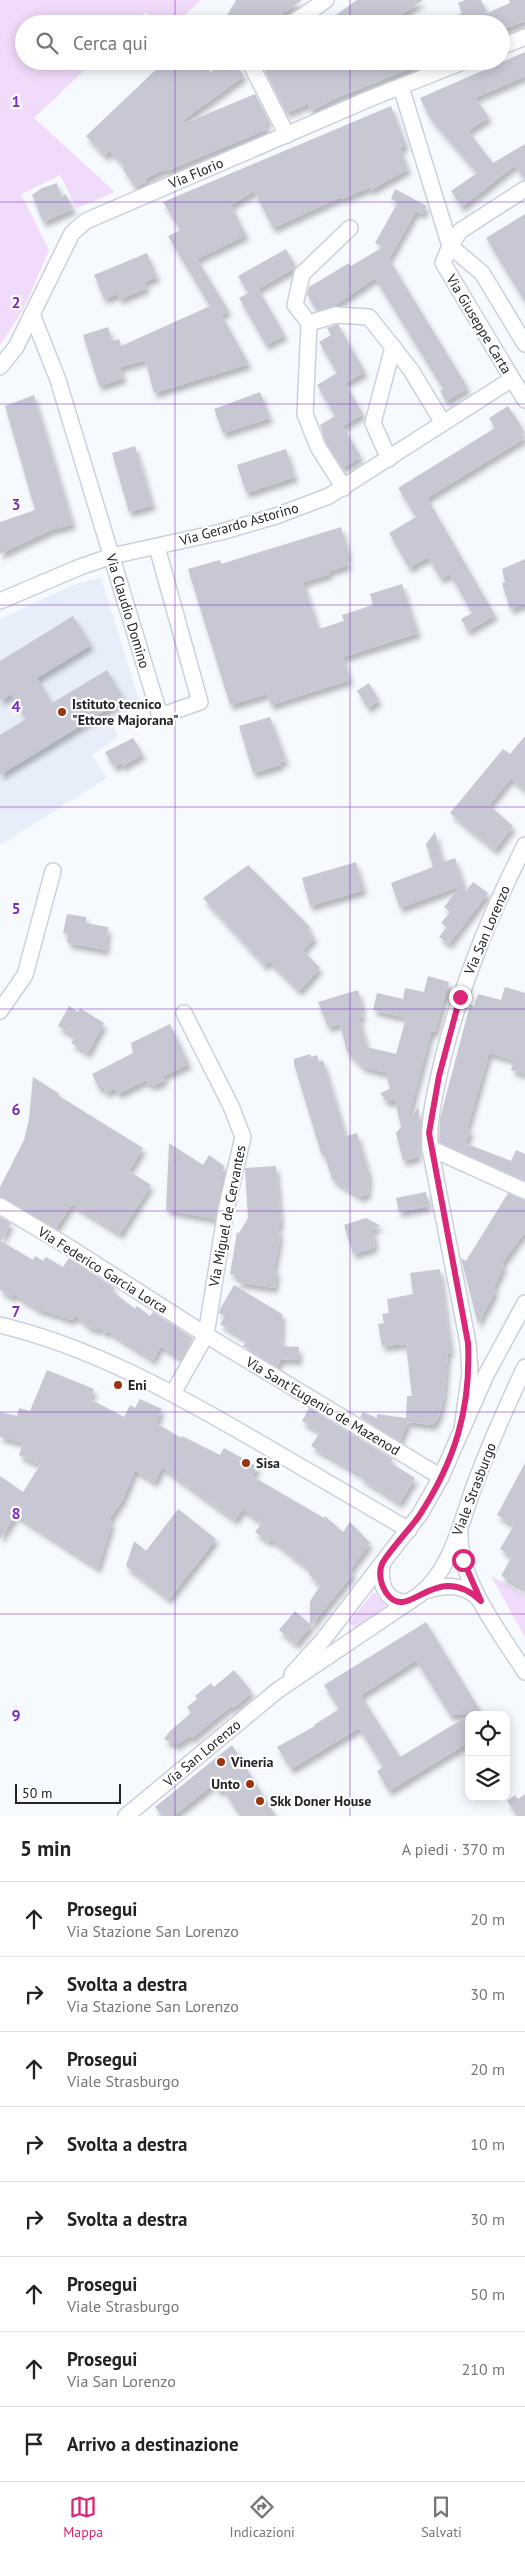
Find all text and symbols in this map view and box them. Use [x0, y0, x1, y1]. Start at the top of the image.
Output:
search box [15, 15, 510, 70]
icon: search [33, 29, 61, 57]
text: Cerca qui [73, 31, 148, 55]
text: 1 [11, 91, 21, 111]
street label: Via Florio [165, 154, 226, 193]
street label: Via Giuseppe Carta [442, 270, 516, 377]
text: 2 [11, 292, 21, 312]
text: 3 [11, 494, 21, 514]
street label: Via Gerardo Astorino [177, 498, 300, 550]
street label: Via Claudio Domino [102, 551, 154, 670]
place label: Istituto tecnico "Ettore Majorana" [72, 695, 179, 729]
text: 4 [11, 696, 21, 716]
marker: Istituto tecnico "Ettore Majorana" [56, 706, 68, 718]
street label: Via San Lorenzo [460, 883, 514, 978]
text: 5 [11, 898, 21, 918]
route end [449, 986, 472, 1009]
text: 6 [11, 1099, 21, 1119]
street label: Via Miguel de Cervantes [204, 1144, 250, 1289]
street label: Via Federico Garcia Lorca [34, 1222, 171, 1317]
text: 7 [11, 1301, 21, 1321]
street label: Via Sant'Eugenio de Mazenod [242, 1352, 403, 1459]
place label: Eni [128, 1376, 147, 1394]
marker: Eni [112, 1379, 124, 1391]
street label: Viale Strasburgo [448, 1440, 500, 1539]
place label: Sisa [256, 1454, 280, 1472]
marker: Sisa [240, 1457, 252, 1469]
text: 8 [11, 1503, 21, 1523]
route start [452, 1549, 475, 1572]
text: 9 [11, 1705, 21, 1725]
map controls [465, 1711, 510, 1801]
button: locate [465, 1711, 510, 1756]
street label: Via San Lorenzo [159, 1716, 244, 1791]
place label: Vineria [230, 1753, 274, 1771]
marker: Vineria [215, 1756, 227, 1768]
button: layers [465, 1756, 510, 1801]
place label: Unto [211, 1775, 240, 1793]
marker: Unto [244, 1778, 256, 1790]
scale bar [15, 1781, 121, 1804]
text: 50 m [22, 1784, 52, 1802]
place label: Skk Doner House [270, 1792, 371, 1810]
marker: Skk Doner House [254, 1795, 266, 1807]
text: 5 min [20, 1835, 71, 1862]
text: A piedi · 370 m [402, 1839, 505, 1859]
text: Prosegui [67, 1897, 137, 1921]
icon: ahead [20, 1905, 48, 1933]
text: 20 m [470, 1909, 505, 1929]
text: Via Stazione San Lorenzo [67, 1921, 239, 1941]
text: Svolta a destra [67, 1972, 188, 1996]
icon: right [20, 1980, 48, 2008]
text: 30 m [470, 1984, 505, 2004]
text: Via Stazione San Lorenzo [67, 1996, 239, 2016]
text: Prosegui [67, 2047, 137, 2071]
icon: ahead [20, 2055, 48, 2083]
text: 20 m [470, 2059, 505, 2079]
text: Viale Strasburgo [67, 2071, 179, 2091]
icon: right [20, 2130, 48, 2158]
text: Svolta a destra [67, 2132, 188, 2156]
text: 10 m [470, 2134, 505, 2154]
icon: right [20, 2205, 48, 2233]
text: Svolta a destra [67, 2207, 188, 2231]
text: 30 m [470, 2209, 505, 2229]
text: Prosegui [67, 2272, 137, 2296]
icon: ahead [20, 2280, 48, 2308]
text: 50 m [470, 2284, 505, 2304]
text: Viale Strasburgo [67, 2296, 179, 2316]
text: Prosegui [67, 2347, 137, 2371]
icon: ahead [20, 2355, 48, 2383]
text: 210 m [462, 2359, 505, 2379]
text: Via San Lorenzo [67, 2371, 176, 2391]
icon: arrive [20, 2430, 48, 2458]
text: Arrivo a destinazione [67, 2432, 239, 2456]
tab: Mappa [63, 2493, 103, 2541]
tab: Indicazioni [230, 2493, 295, 2541]
tab: Salvati [421, 2493, 462, 2541]

